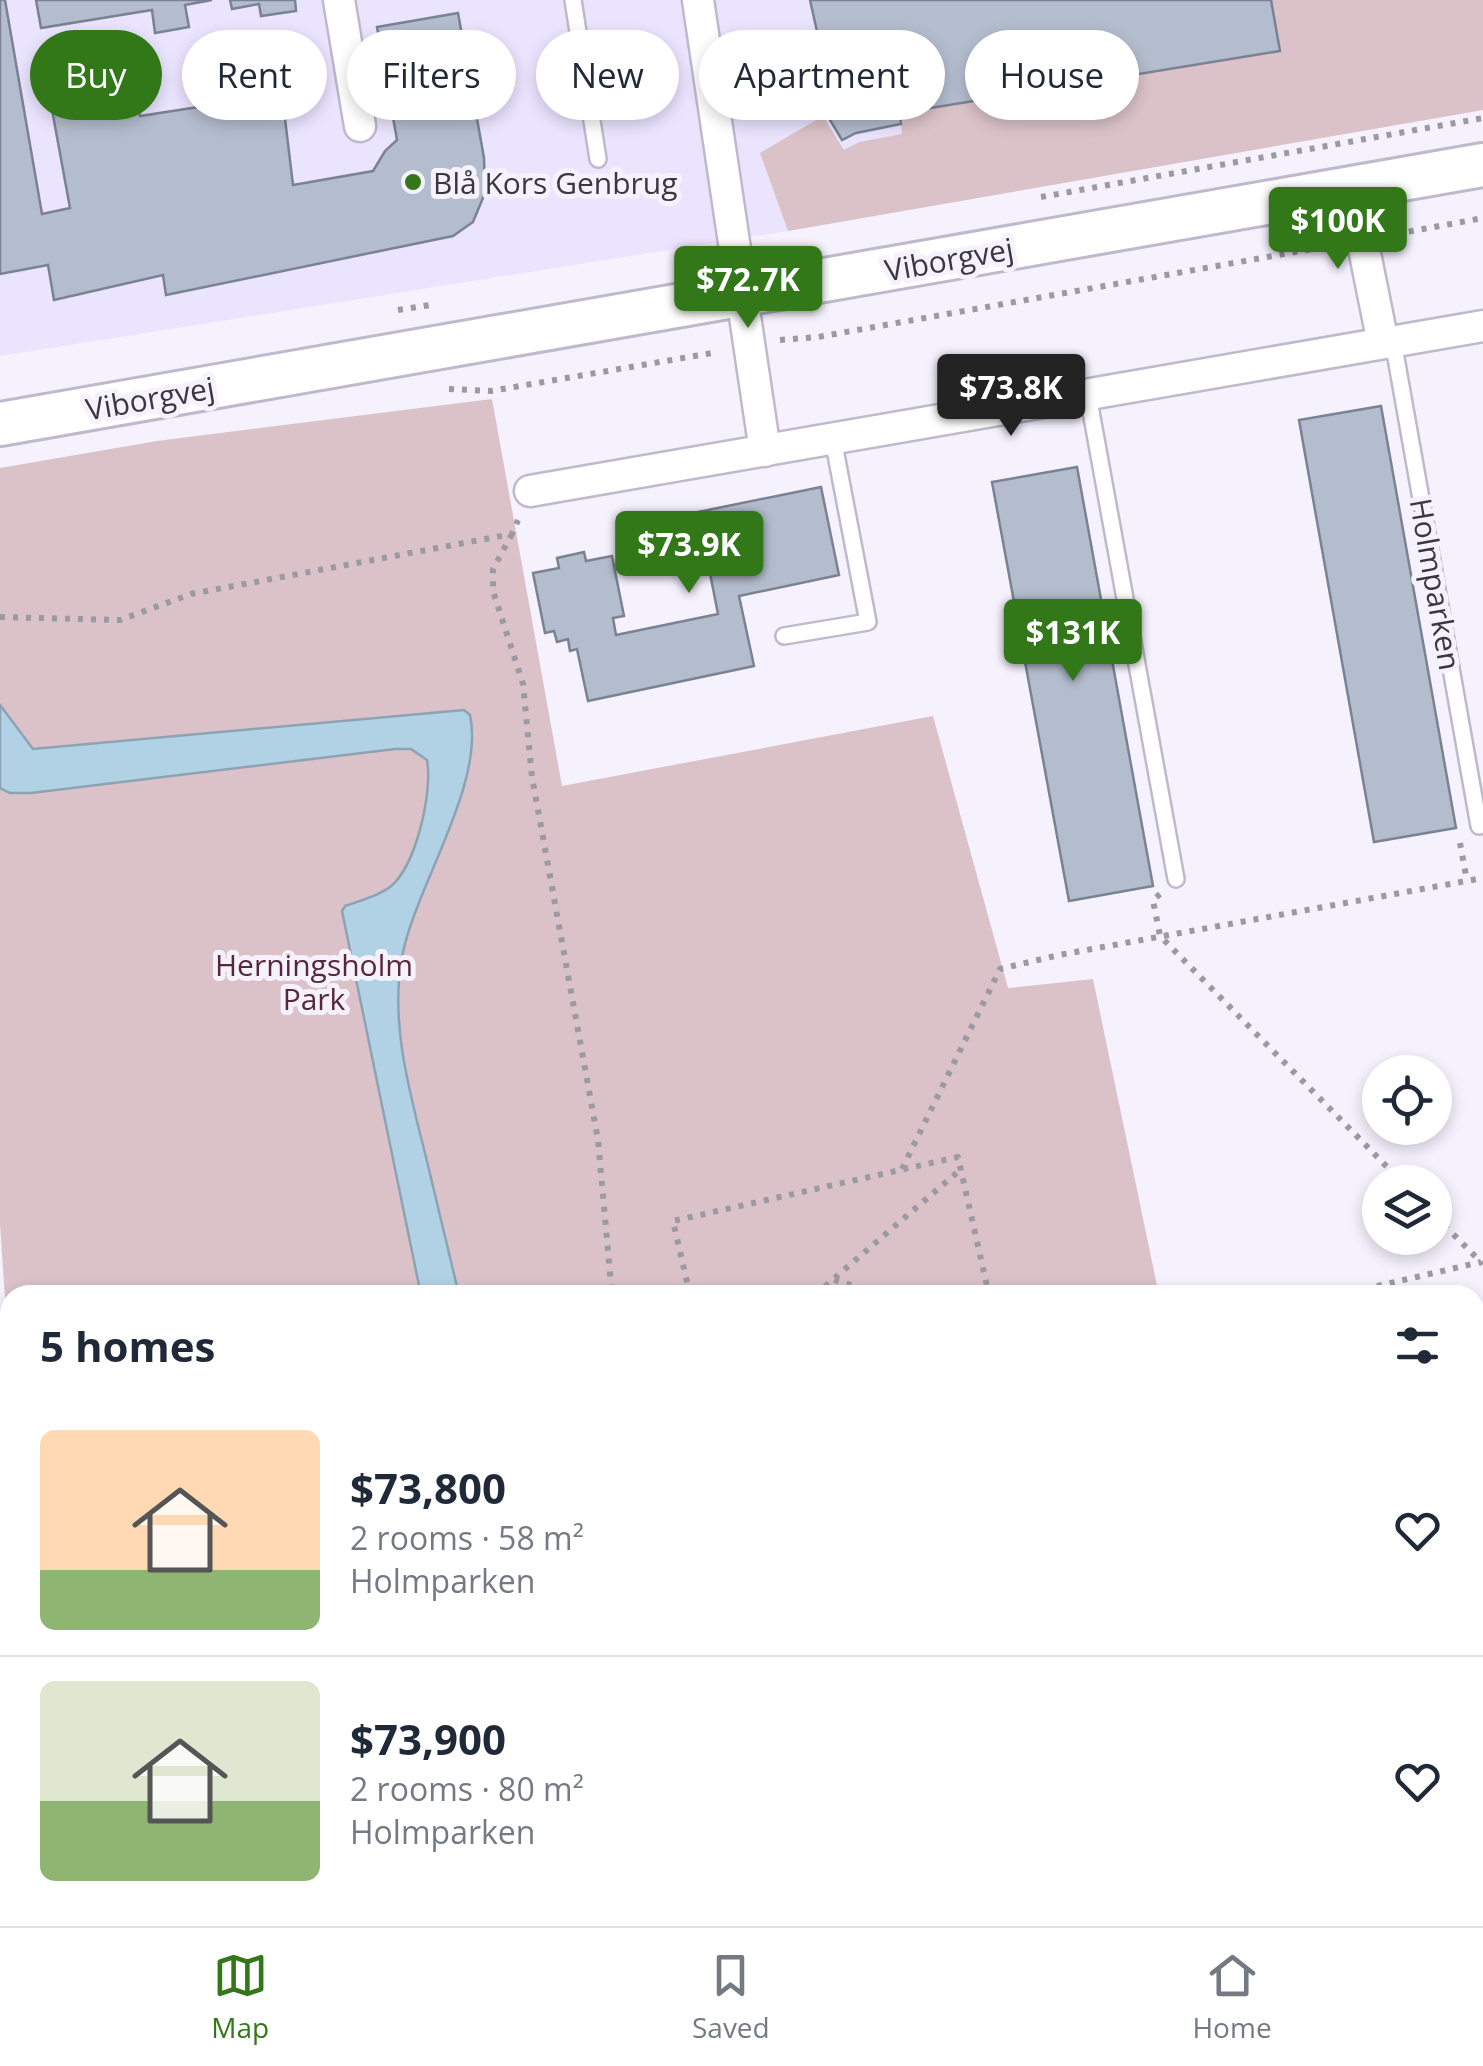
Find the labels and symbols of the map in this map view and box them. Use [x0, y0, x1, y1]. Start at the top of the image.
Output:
place label: Blå Kors Genbrug [433, 162, 678, 203]
marker: Blå Kors Genbrug [402, 171, 424, 193]
pin: $100K [1268, 187, 1408, 272]
street label: Viborgvej [882, 228, 1016, 290]
pin: $72.7K [667, 246, 829, 331]
pin: $73.8K [930, 354, 1092, 439]
street label: Viborgvej [83, 367, 217, 429]
street label: Holmparken [1401, 495, 1471, 673]
pin: $73.9K [608, 511, 770, 596]
pin: $131K [1003, 599, 1143, 684]
park label: Herningsholm Park [215, 944, 413, 1019]

